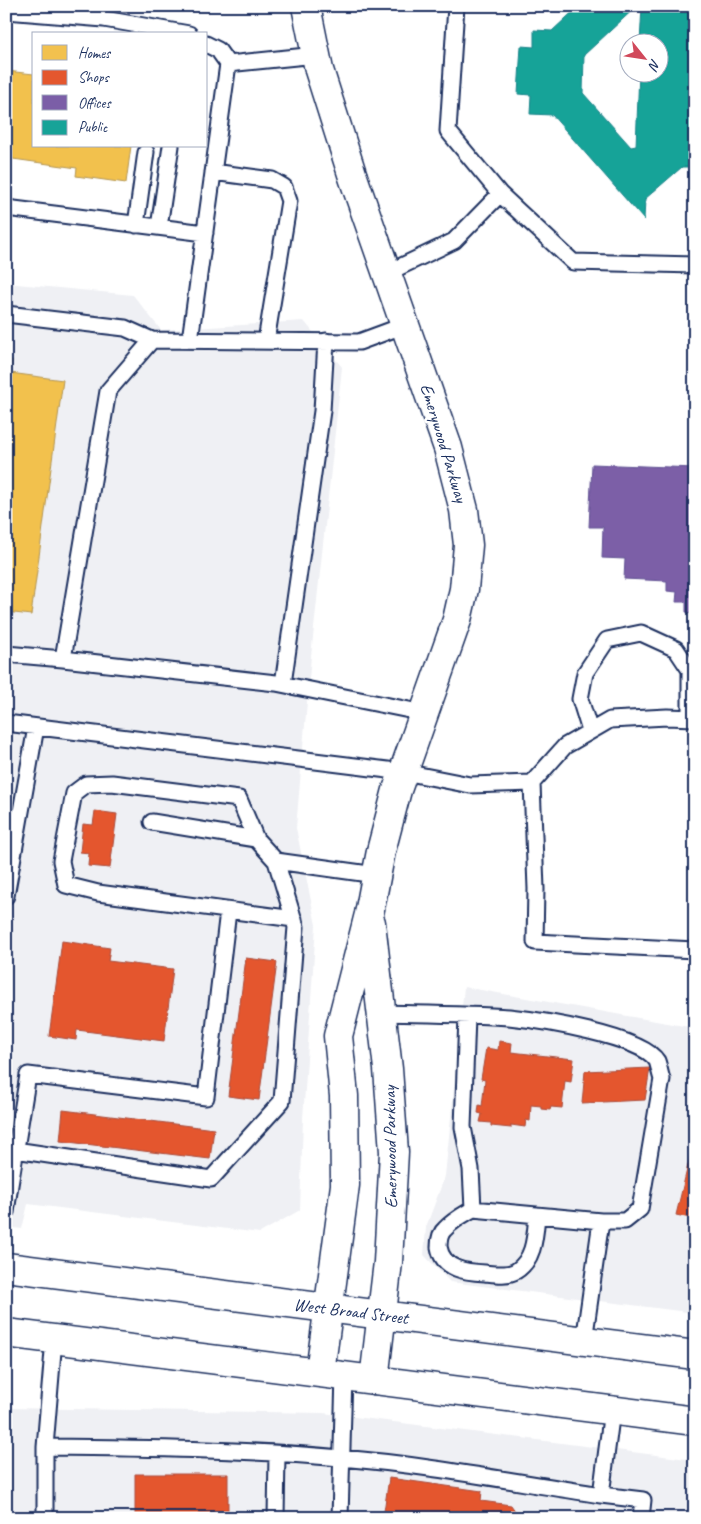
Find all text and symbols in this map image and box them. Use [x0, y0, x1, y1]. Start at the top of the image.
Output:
legend [32, 32, 208, 148]
north arrow [618, 32, 668, 82]
text: Homes [78, 44, 112, 63]
text: N [644, 56, 664, 74]
text: Shops [78, 68, 111, 87]
text: Offices [78, 94, 112, 113]
text: Public [78, 118, 108, 137]
street label: Emerywood Parkway [416, 381, 473, 507]
street label: Emerywood Parkway [378, 1084, 402, 1209]
street label: West Broad Street [293, 1293, 411, 1329]

